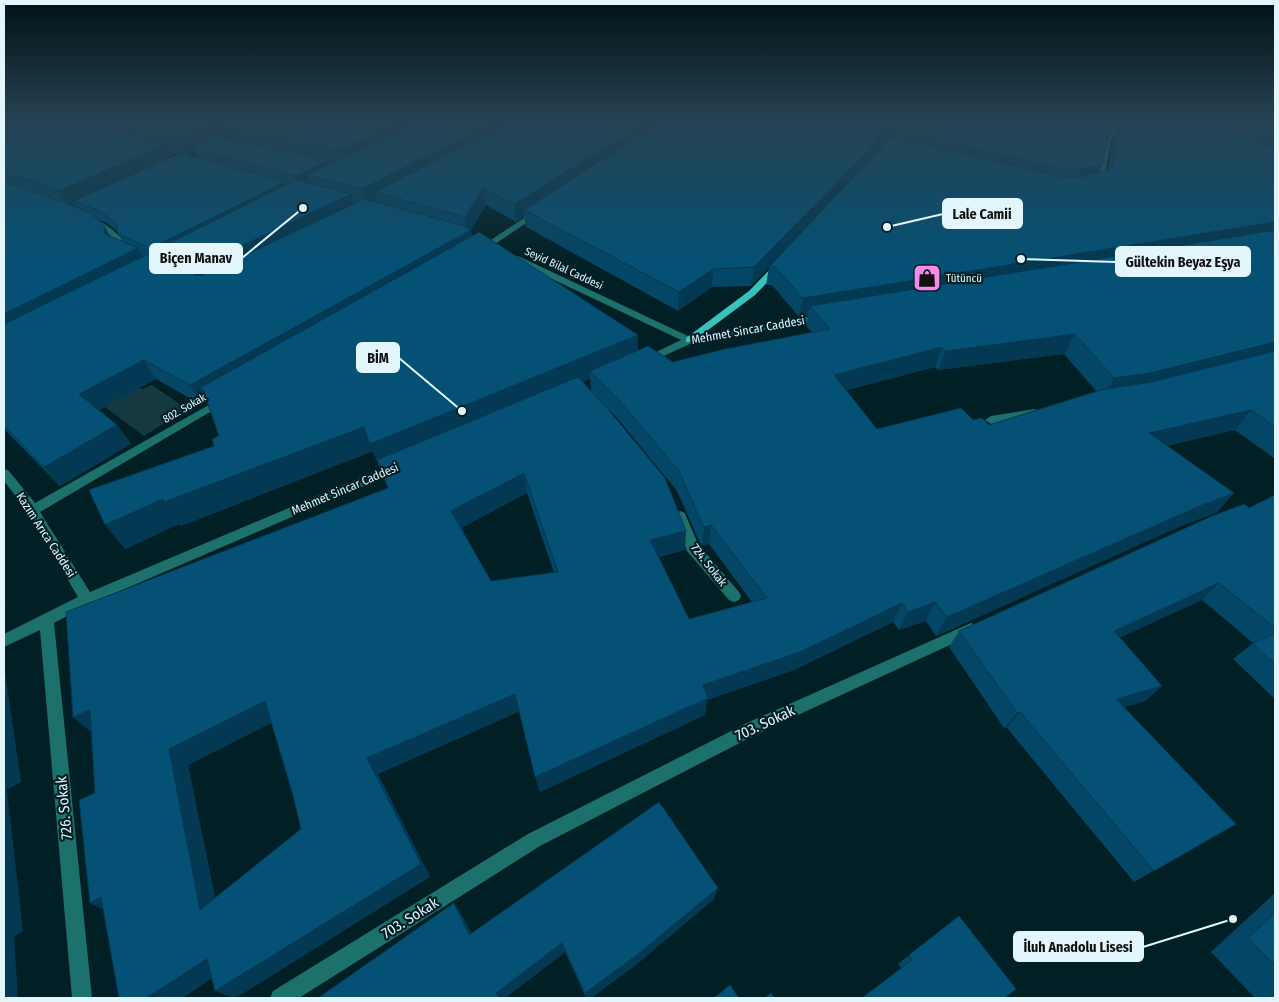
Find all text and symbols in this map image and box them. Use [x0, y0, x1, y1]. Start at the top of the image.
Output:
callout: Lale Camii [943, 199, 1022, 228]
text: Lale Camii [952, 206, 1012, 223]
callout: Biçen Manav [150, 244, 242, 273]
street label: Seyid Bilal Caddesi [523, 245, 605, 292]
callout: Gültekin Beyaz Eşya [1116, 247, 1250, 276]
text: Biçen Manav [160, 250, 233, 268]
text: Gültekin Beyaz Eşya [1126, 254, 1240, 272]
shop icon: Tütüncü [912, 263, 942, 293]
place label: Tütüncü [946, 272, 982, 285]
street label: Mehmet Sincar Caddesi [690, 313, 806, 347]
callout: BİM [357, 343, 399, 372]
text: BİM [367, 349, 389, 367]
street label: 802. Sokak [160, 390, 209, 426]
street label: Mehmet Sincar Caddesi [289, 460, 401, 518]
street label: Kazım Arıca Caddesi [13, 490, 79, 580]
street label: 724. Sokak [688, 541, 730, 589]
street label: 703. Sokak [732, 701, 798, 745]
street label: 726. Sokak [52, 776, 76, 840]
street label: 703. Sokak [378, 894, 442, 942]
callout: İluh Anadolu Lisesi [1014, 932, 1143, 961]
text: İluh Anadolu Lisesi [1023, 938, 1133, 956]

